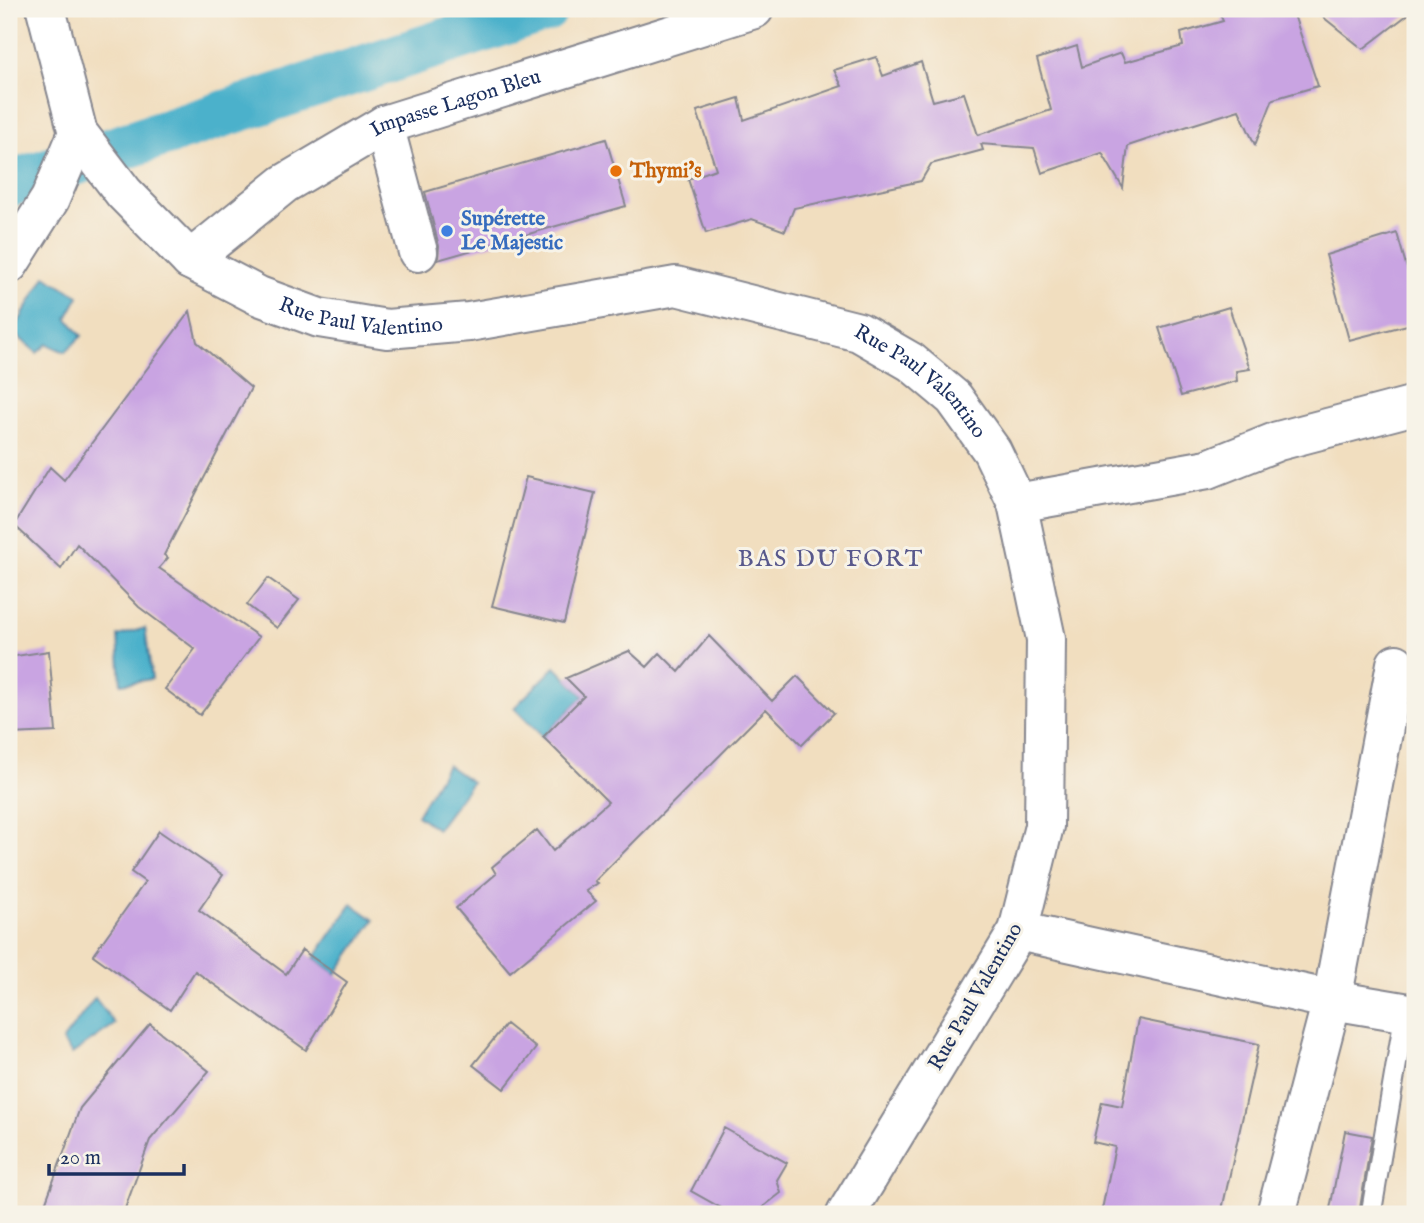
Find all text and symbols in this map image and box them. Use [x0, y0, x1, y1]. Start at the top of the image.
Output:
street label: Impasse Lagon Bleu [365, 63, 544, 144]
place label: Thymi's [629, 158, 702, 185]
marker: Thymi's [608, 163, 624, 179]
place label: Supérette Le Majestic [461, 206, 563, 257]
marker: Supérette Le Majestic [439, 223, 455, 239]
street label: Rue Paul Valentino [275, 291, 444, 342]
street label: Rue Paul Valentino [849, 318, 992, 444]
district label: BAS DU FORT [738, 544, 924, 575]
street label: Rue Paul Valentino [923, 918, 1029, 1076]
scale bar [49, 1132, 184, 1176]
text: 20 m [60, 1145, 101, 1172]

